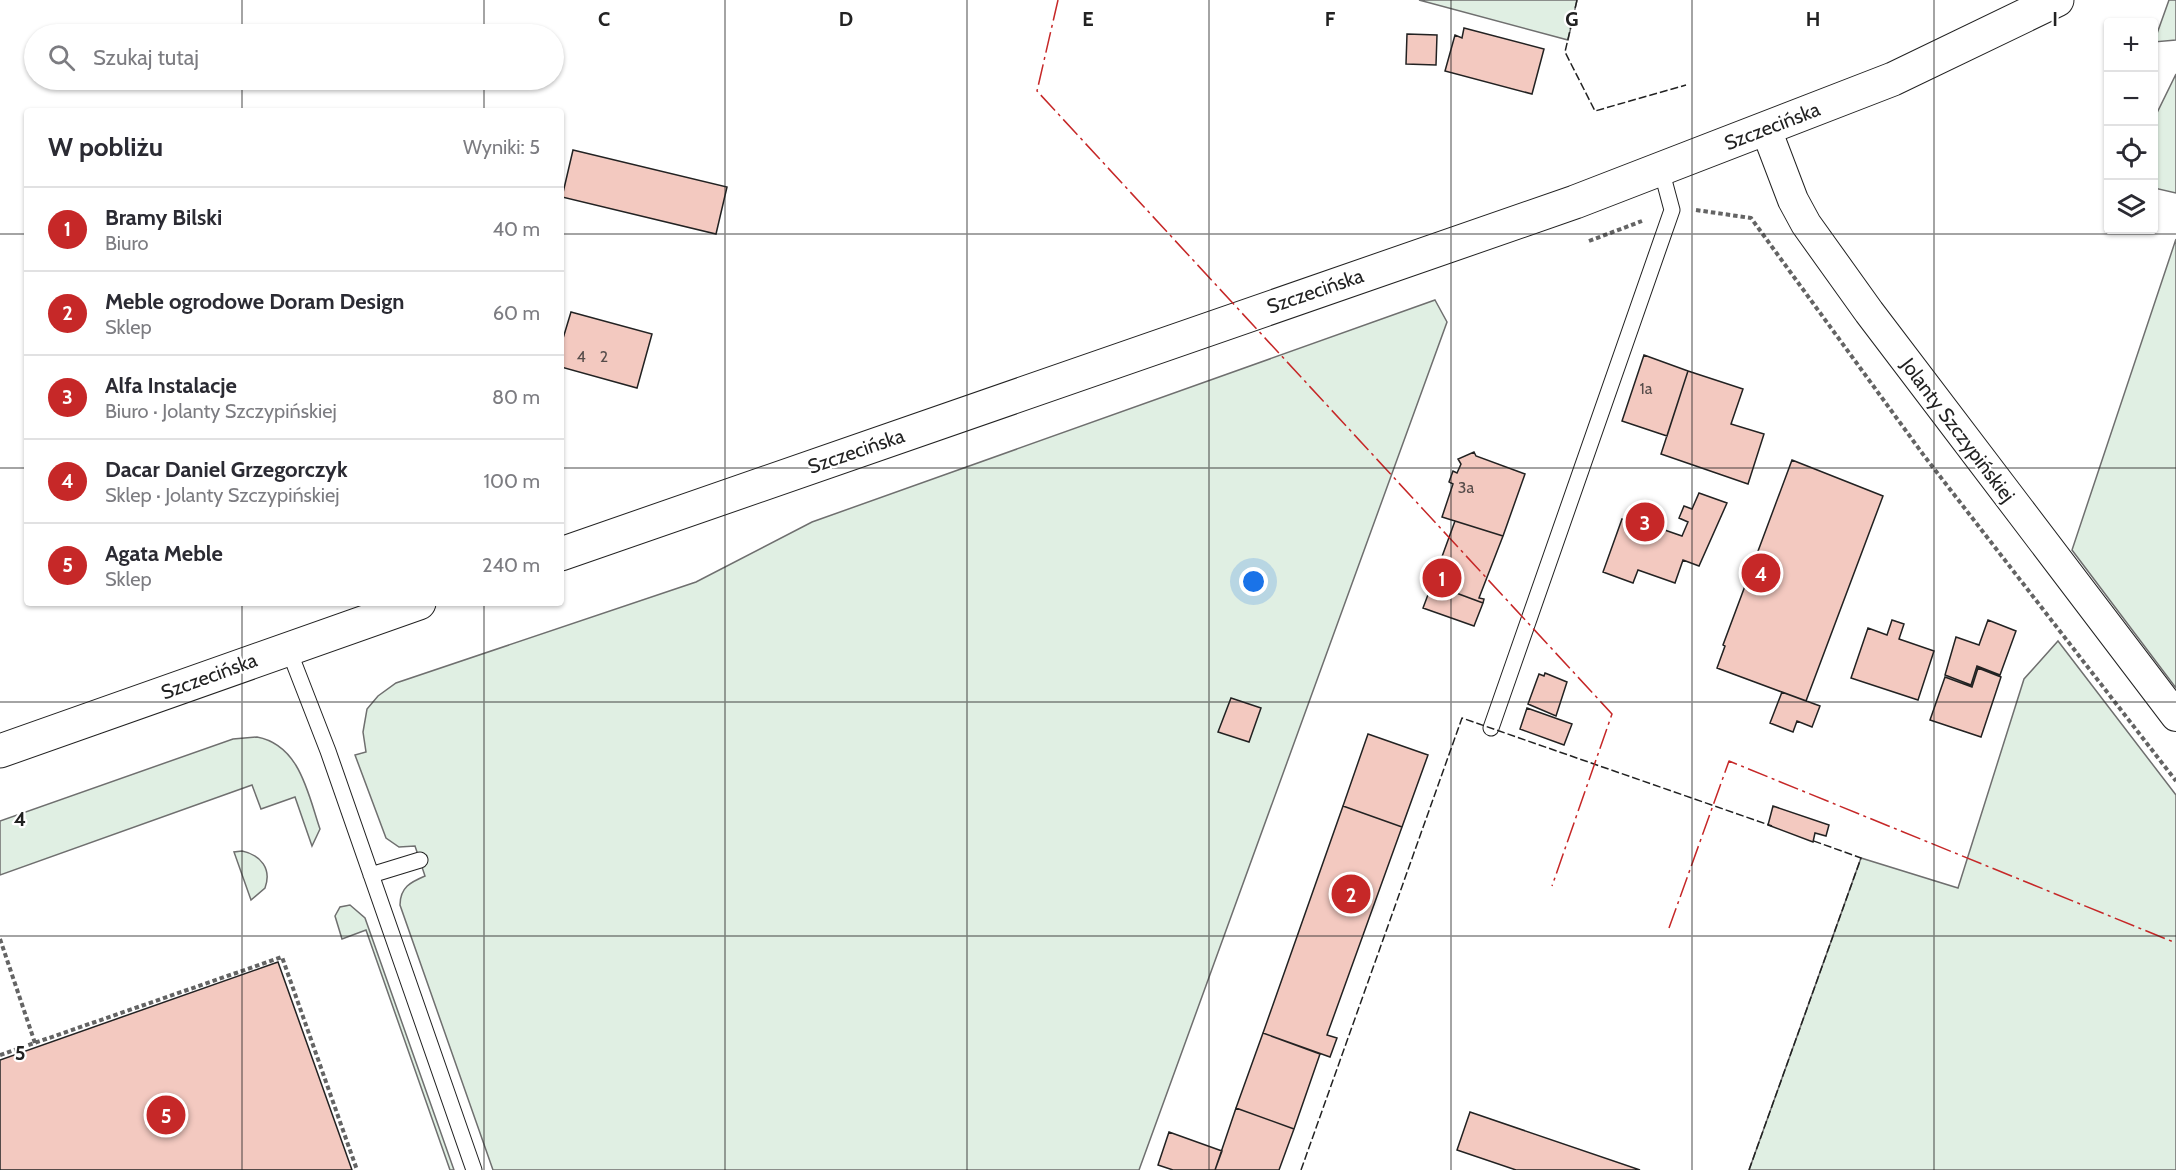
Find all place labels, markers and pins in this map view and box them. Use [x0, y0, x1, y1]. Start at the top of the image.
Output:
pin: 3 [1626, 500, 1664, 544]
pin: 4 [1742, 550, 1780, 596]
pin: 1 [1422, 556, 1462, 600]
pin: 2 [1332, 872, 1370, 916]
pin: 5 [146, 1092, 186, 1138]

